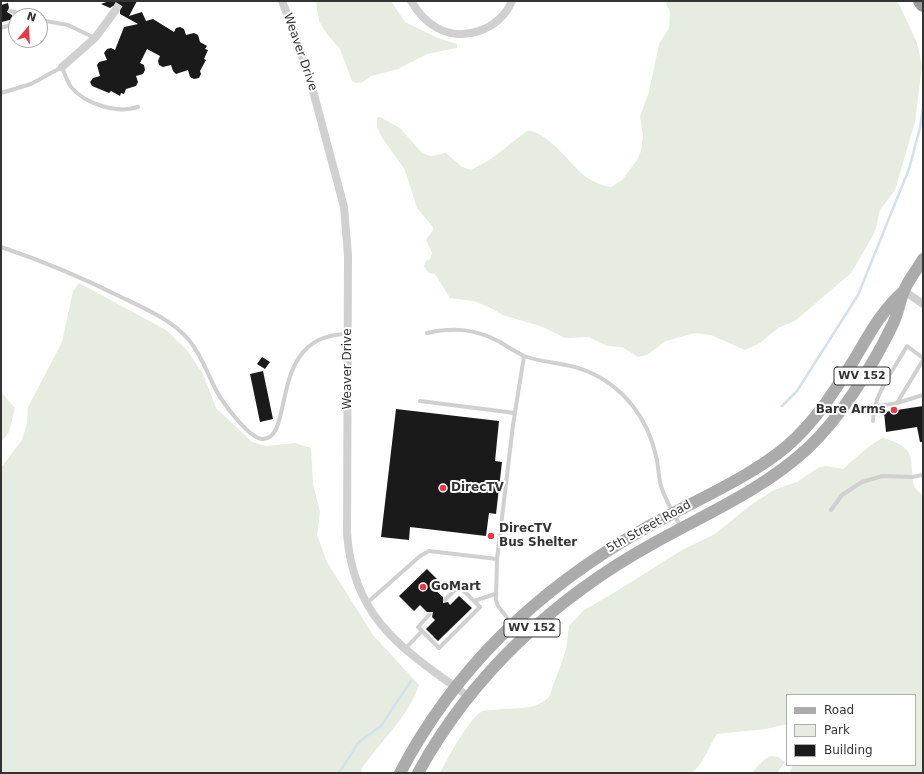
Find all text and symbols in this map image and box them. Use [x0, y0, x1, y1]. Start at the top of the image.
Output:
north arrow [8, 8, 48, 48]
text: N [25, 9, 38, 25]
street label: Weaver Drive [280, 11, 320, 93]
street label: Weaver Drive [341, 328, 355, 410]
road number: WV 152 [834, 367, 890, 385]
place label: Bare Arms [816, 403, 886, 417]
marker: Bare Arms [889, 405, 899, 415]
place label: DirecTV [451, 481, 504, 495]
marker: DirecTV [438, 483, 448, 493]
street label: 5th Street Road [604, 498, 694, 556]
place label: DirecTV Bus Shelter [499, 522, 577, 550]
marker: DirecTV Bus Shelter [486, 531, 496, 541]
place label: GoMart [431, 580, 481, 594]
marker: GoMart [418, 582, 428, 592]
road number: WV 152 [504, 619, 560, 637]
legend [786, 694, 916, 766]
text: Road [824, 703, 854, 717]
text: Park [824, 723, 850, 737]
text: Building [824, 743, 873, 757]

